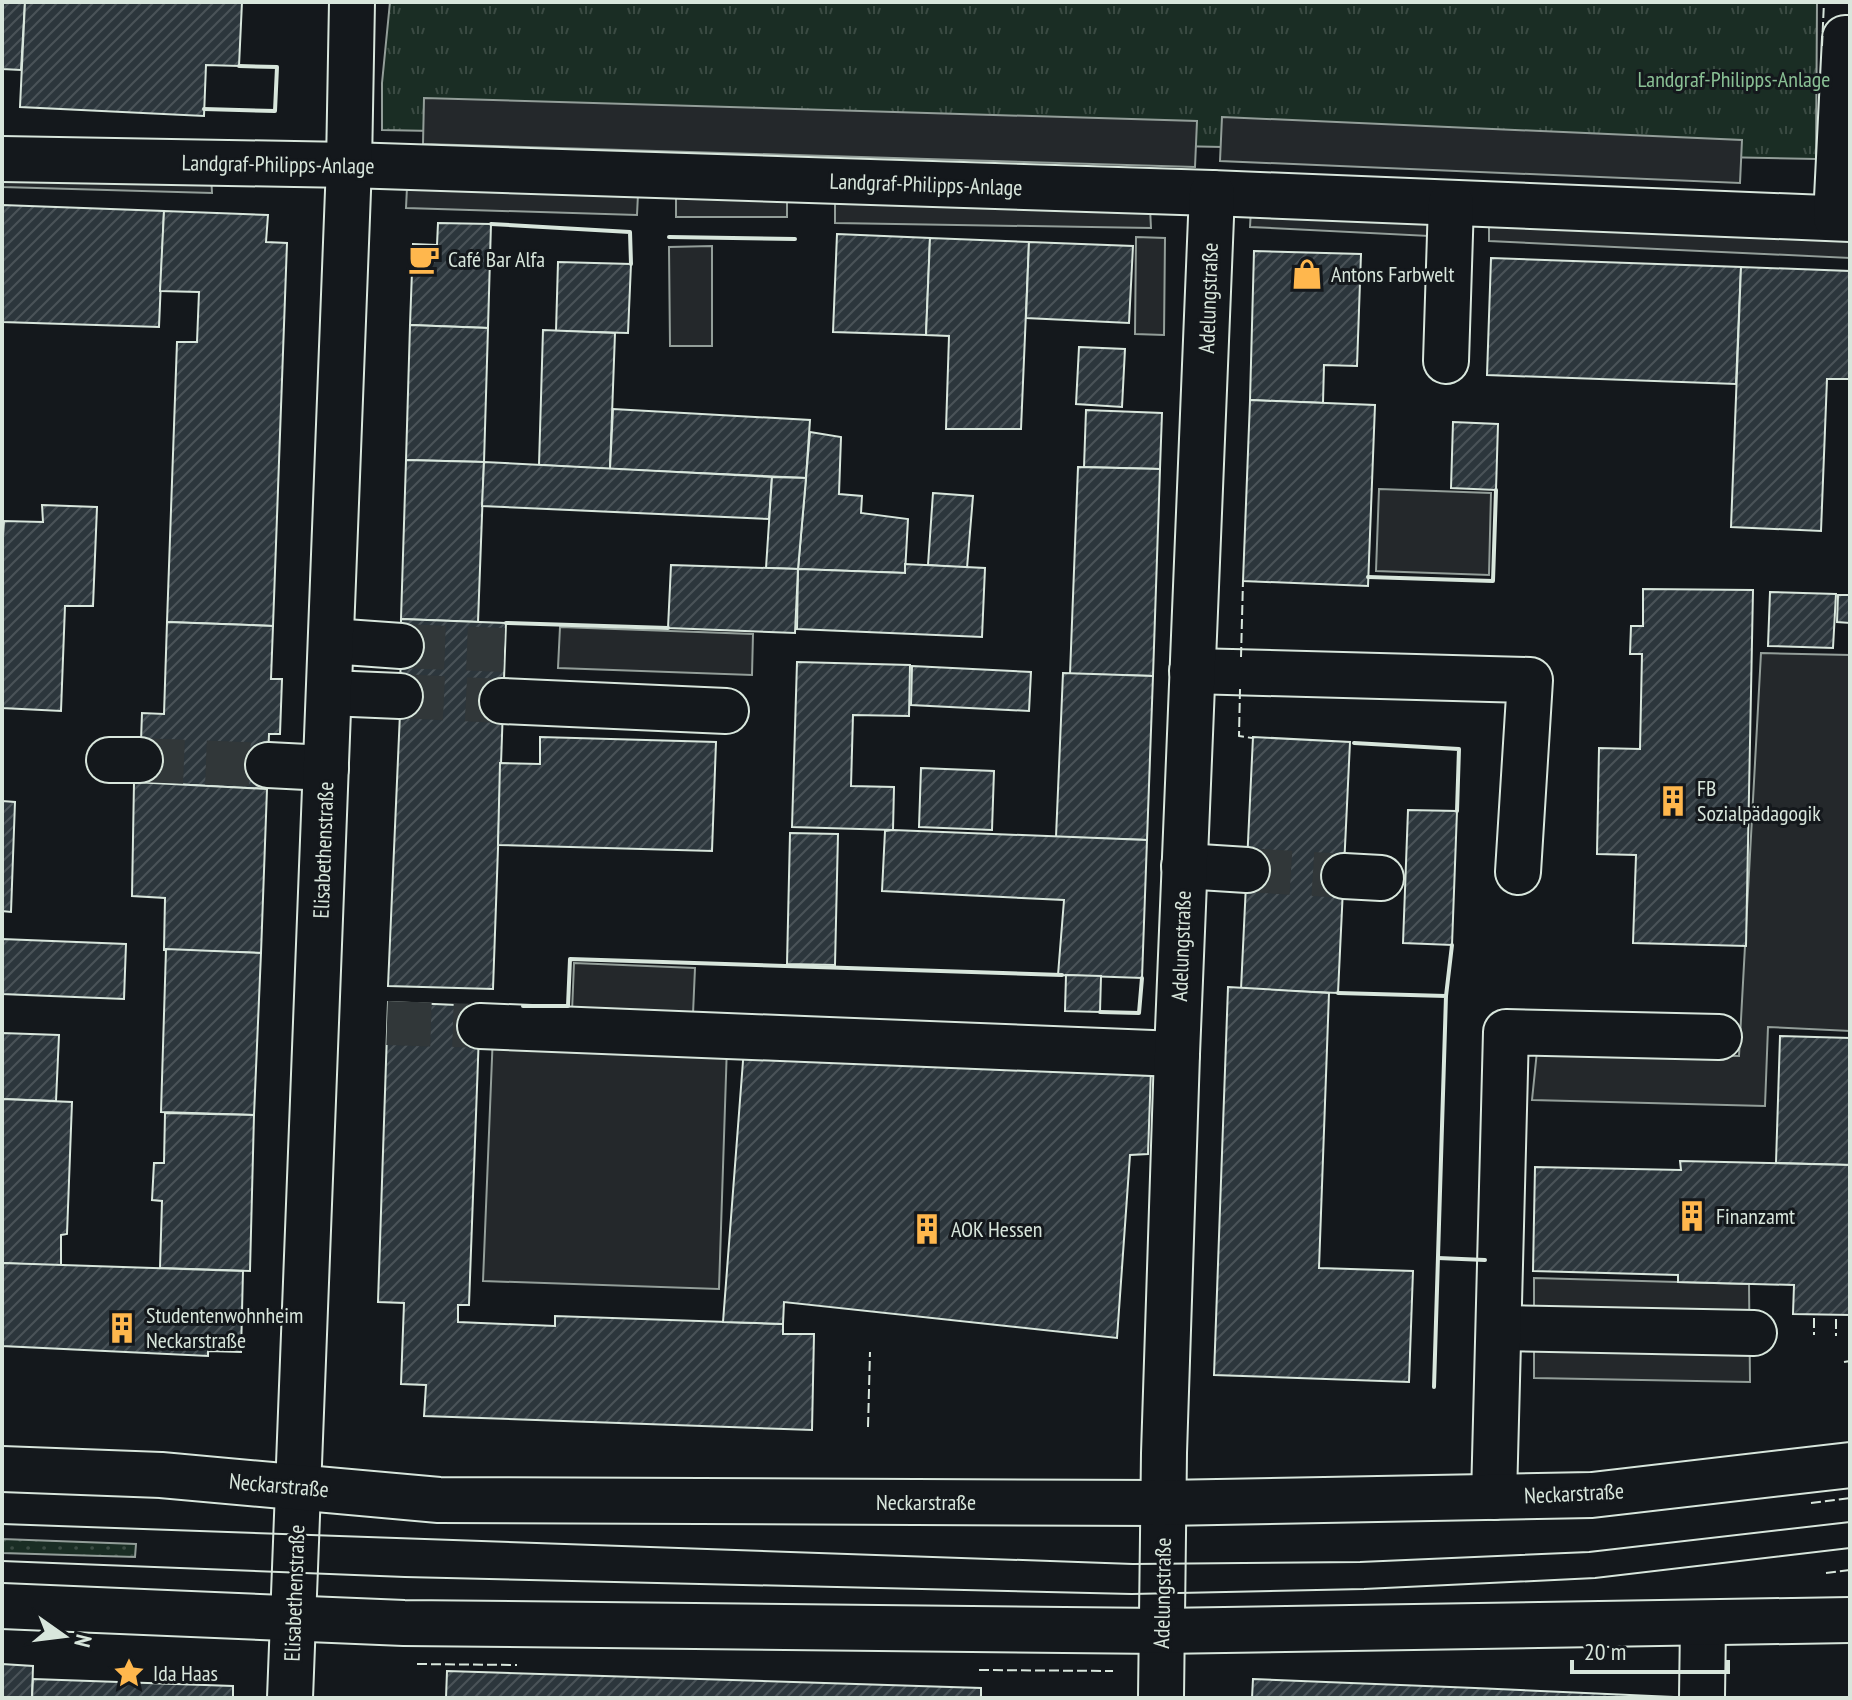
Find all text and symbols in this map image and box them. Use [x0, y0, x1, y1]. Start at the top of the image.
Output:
park label: Landgraf-Philipps-Anlage [1638, 65, 1830, 93]
street label: Landgraf-Philipps-Anlage [181, 148, 375, 180]
street label: Landgraf-Philipps-Anlage [829, 167, 1023, 201]
cafe icon: Café Bar Alfa [407, 242, 441, 276]
street label: Adelungstraße [1192, 242, 1224, 354]
place label: Café Bar Alfa [448, 245, 545, 273]
shop icon: Antons Farbwelt [1290, 257, 1324, 291]
place label: Antons Farbwelt [1331, 260, 1455, 288]
place label: FB Sozialpädagogik [1697, 774, 1821, 827]
street label: Elisabethenstraße [307, 781, 339, 919]
building icon: FB Sozialpädagogik [1656, 784, 1690, 818]
street label: Adelungstraße [1165, 890, 1197, 1002]
building icon: Finanzamt [1675, 1199, 1709, 1233]
place label: Finanzamt [1716, 1202, 1795, 1230]
building icon: AOK Hessen [910, 1212, 944, 1246]
place label: AOK Hessen [951, 1215, 1043, 1243]
place label: Studentenwohnheim Neckarstraße [146, 1301, 303, 1354]
building icon: Studentenwohnheim Neckarstraße [105, 1311, 139, 1345]
street label: Neckarstraße [228, 1467, 330, 1503]
street label: Neckarstraße [1523, 1476, 1625, 1510]
street label: Neckarstraße [876, 1488, 976, 1516]
street label: Elisabethenstraße [278, 1524, 310, 1662]
street label: Adelungstraße [1147, 1537, 1177, 1649]
north arrow [24, 1596, 104, 1676]
scale bar [1572, 1624, 1728, 1674]
text: N [68, 1632, 98, 1650]
text: 20 m [1584, 1636, 1626, 1667]
place icon: Ida Haas [112, 1656, 146, 1690]
place label: Ida Haas [153, 1659, 218, 1687]

